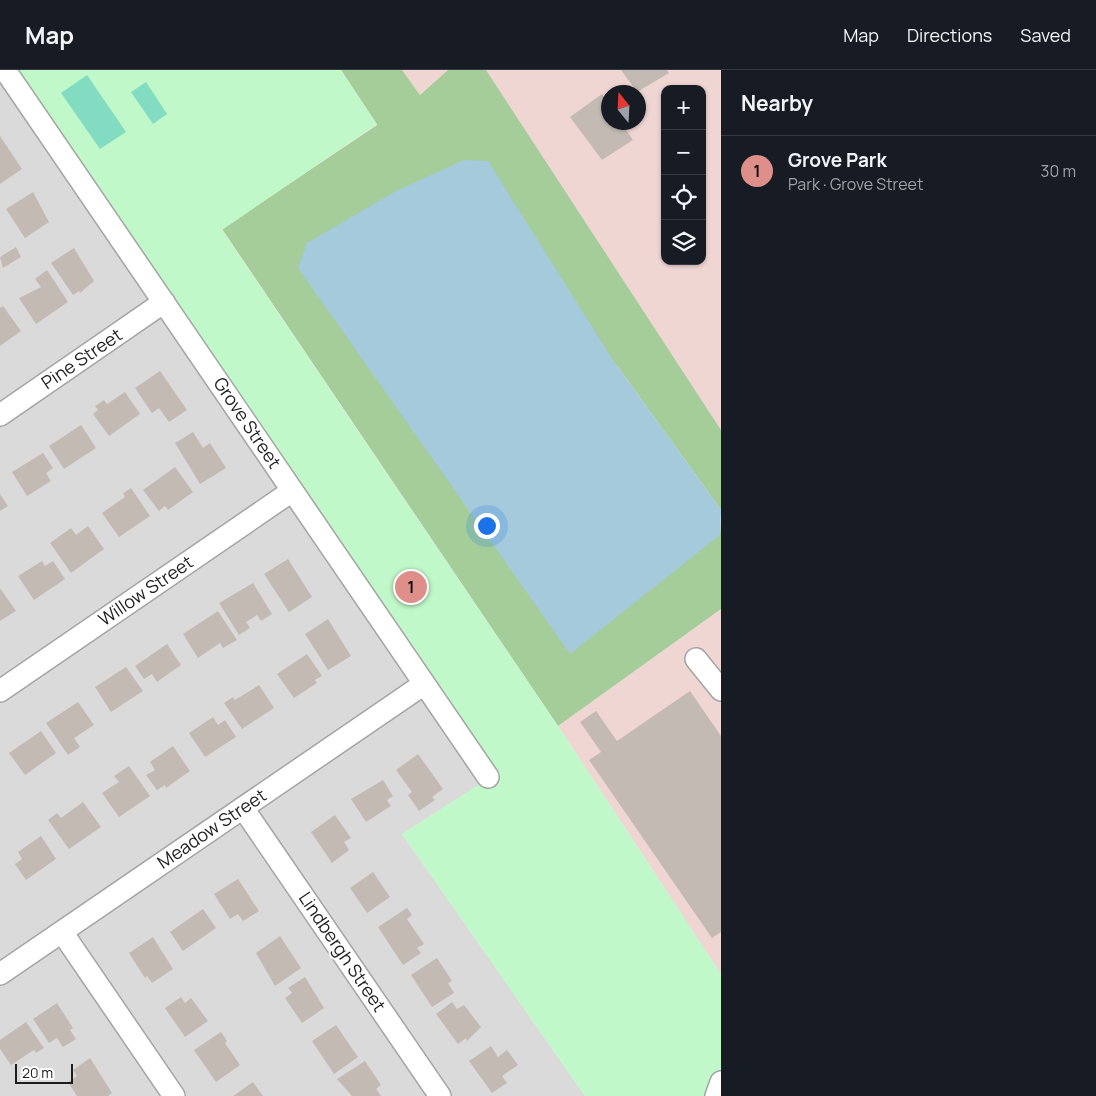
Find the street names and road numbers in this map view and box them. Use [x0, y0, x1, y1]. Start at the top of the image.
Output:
street label: Pine Street [36, 322, 127, 394]
street label: Grove Street [209, 372, 287, 473]
street label: Willow Street [93, 550, 198, 631]
street label: Meadow Street [152, 783, 271, 874]
street label: Lindbergh Street [294, 887, 392, 1016]

